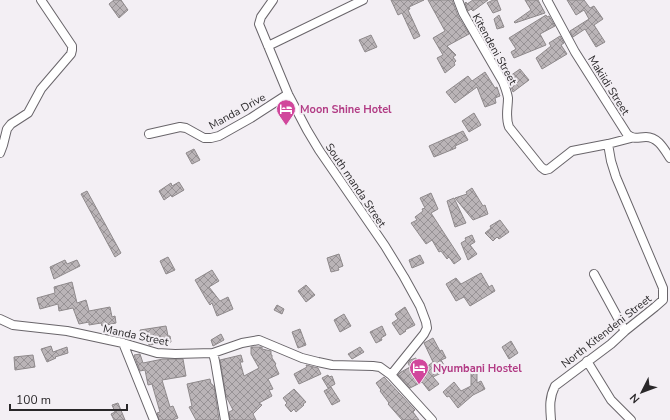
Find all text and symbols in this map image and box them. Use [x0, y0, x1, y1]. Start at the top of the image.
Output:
street label: Kitendeni Street [469, 11, 520, 88]
street label: Makiidi Street [584, 53, 633, 118]
street label: Manda Drive [206, 90, 268, 133]
hotel icon: Moon Shine Hotel [275, 98, 297, 126]
place label: Moon Shine Hotel [300, 102, 392, 117]
street label: South manda Street [322, 140, 389, 230]
street label: North Kitendeni Street [558, 291, 655, 371]
street label: Manda Street [102, 321, 170, 350]
hotel icon: Nyumbani Hostel [408, 357, 430, 385]
place label: Nyumbani Hostel [433, 361, 522, 376]
north arrow [622, 372, 662, 412]
scale bar [10, 386, 127, 412]
text: N [627, 390, 643, 406]
text: 100 m [16, 392, 51, 408]

